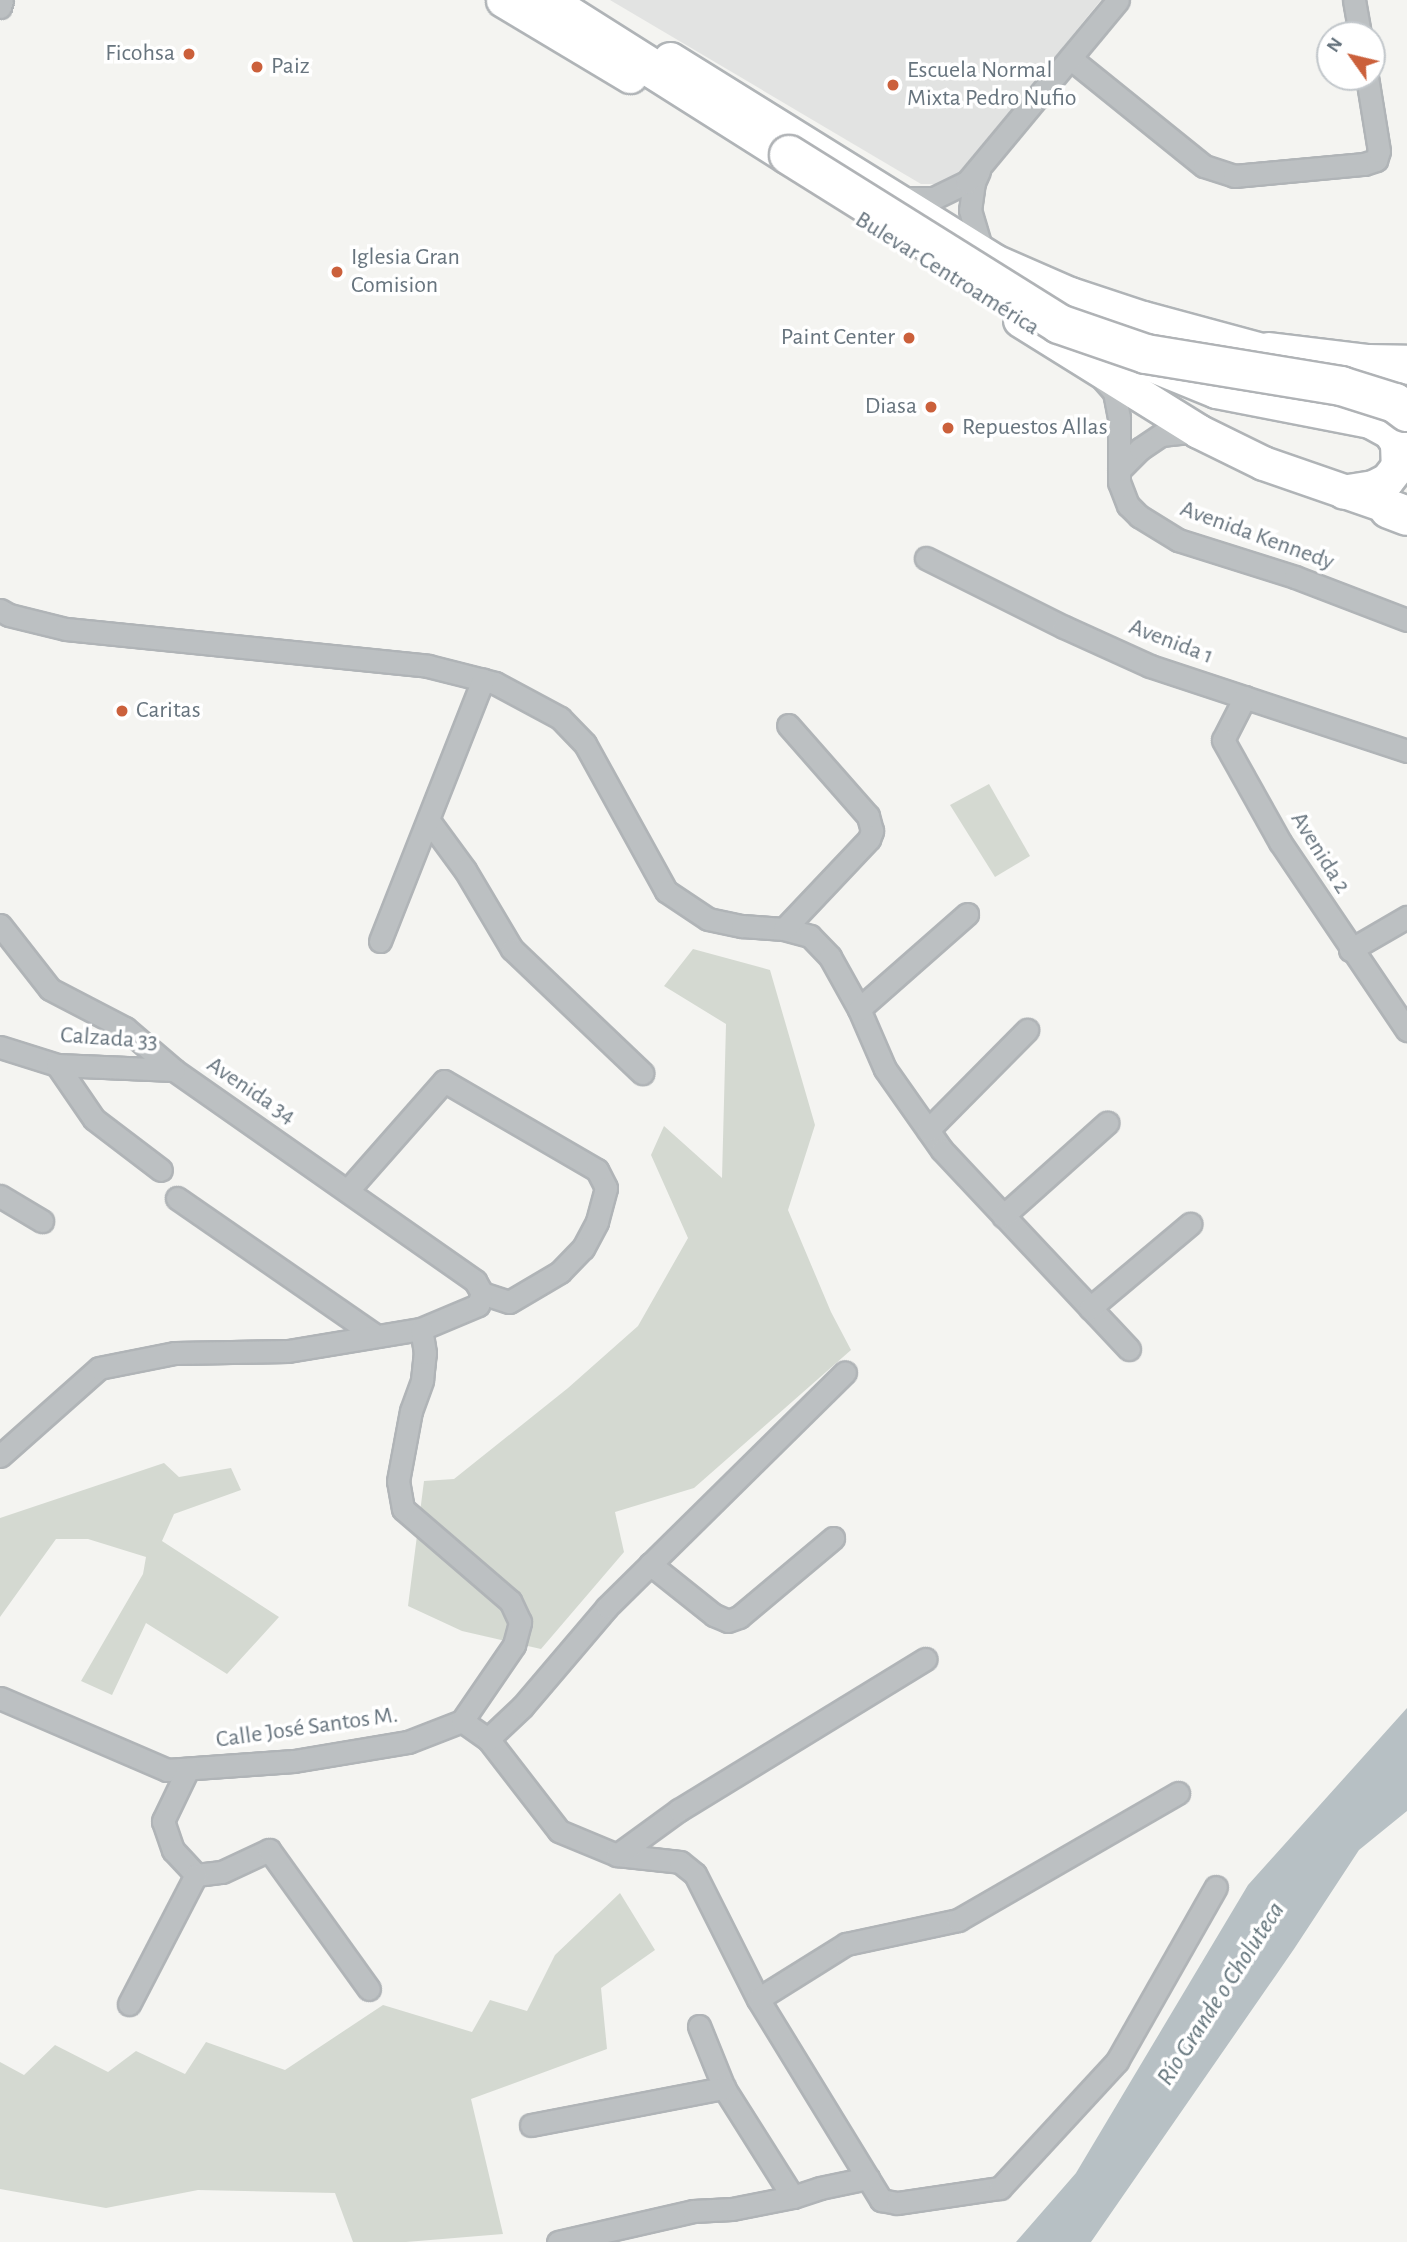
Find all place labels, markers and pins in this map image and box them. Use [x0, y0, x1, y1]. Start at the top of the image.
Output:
place label: Ficohsa [105, 40, 175, 68]
marker: Ficohsa [181, 46, 197, 62]
place label: Paiz [271, 53, 310, 81]
place label: Escuela Normal Mixta Pedro Nufio [907, 57, 1077, 113]
marker: Paiz [249, 59, 265, 75]
marker: Escuela Normal Mixta Pedro Nufio [885, 77, 901, 93]
place label: Iglesia Gran Comision [351, 244, 460, 300]
marker: Iglesia Gran Comision [329, 264, 345, 280]
place label: Paint Center [781, 324, 895, 352]
marker: Paint Center [901, 330, 917, 346]
place label: Diasa [865, 393, 917, 421]
marker: Diasa [923, 399, 939, 415]
place label: Repuestos Allas [962, 414, 1108, 442]
marker: Repuestos Allas [940, 420, 956, 436]
place label: Caritas [136, 697, 201, 725]
marker: Caritas [114, 703, 130, 719]

